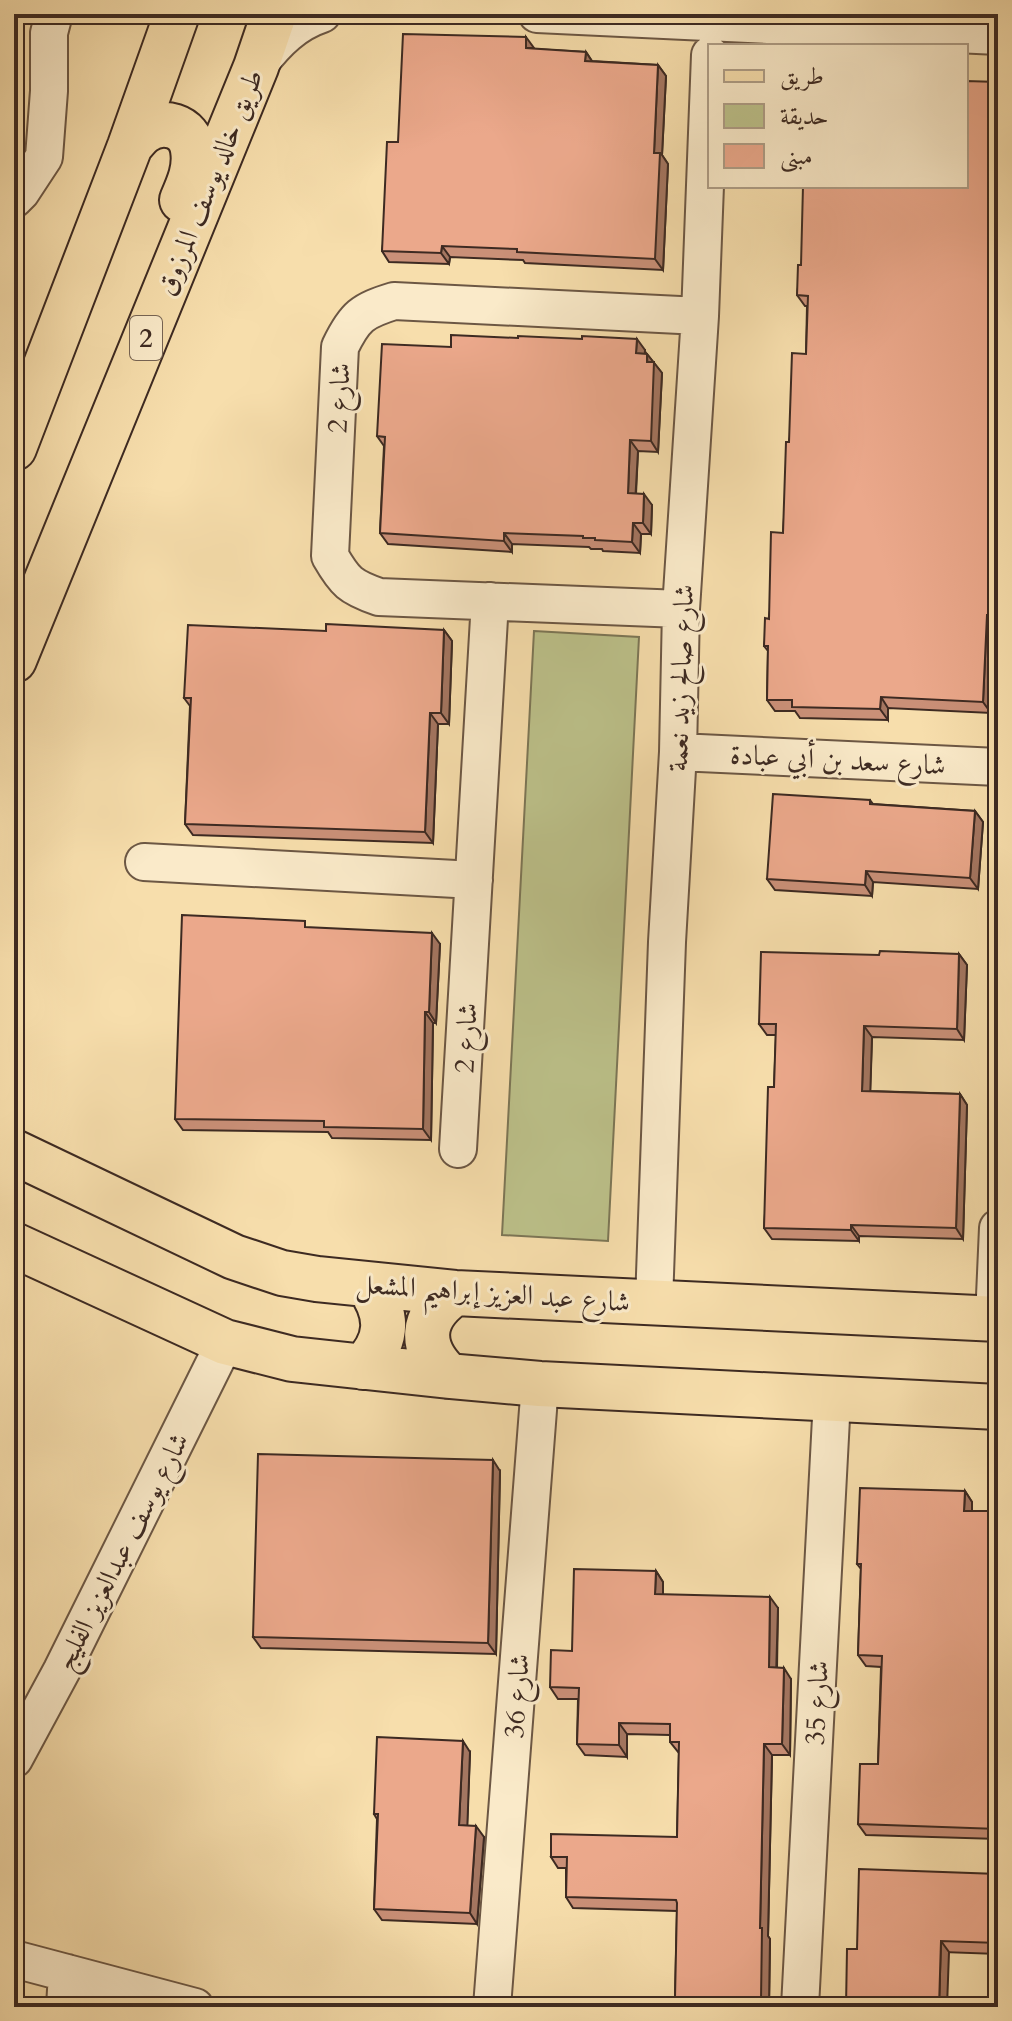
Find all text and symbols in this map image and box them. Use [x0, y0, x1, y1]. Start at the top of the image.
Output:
legend [708, 44, 968, 188]
text: طريق [780, 60, 824, 93]
street label: طريق خالد يوسف المرزوق [147, 64, 273, 301]
text: حديقة [780, 100, 829, 133]
text: مبنى [780, 140, 813, 173]
road number: 2 [130, 316, 162, 360]
street label: شارع 2 [318, 362, 364, 434]
street label: شارع صالح زيد نعمة [659, 584, 708, 773]
street label: شارع سعد بن أبي عبادة [729, 734, 947, 789]
street label: شارع 2 [445, 1002, 491, 1074]
street label: شارع عبد العزيز إبراهيم المشعل [354, 1264, 631, 1330]
street label: شارع يوسف عبدالعزيز الفليج [46, 1426, 203, 1679]
street label: شارع 36 [495, 1652, 543, 1740]
street label: شارع 35 [796, 1660, 842, 1747]

